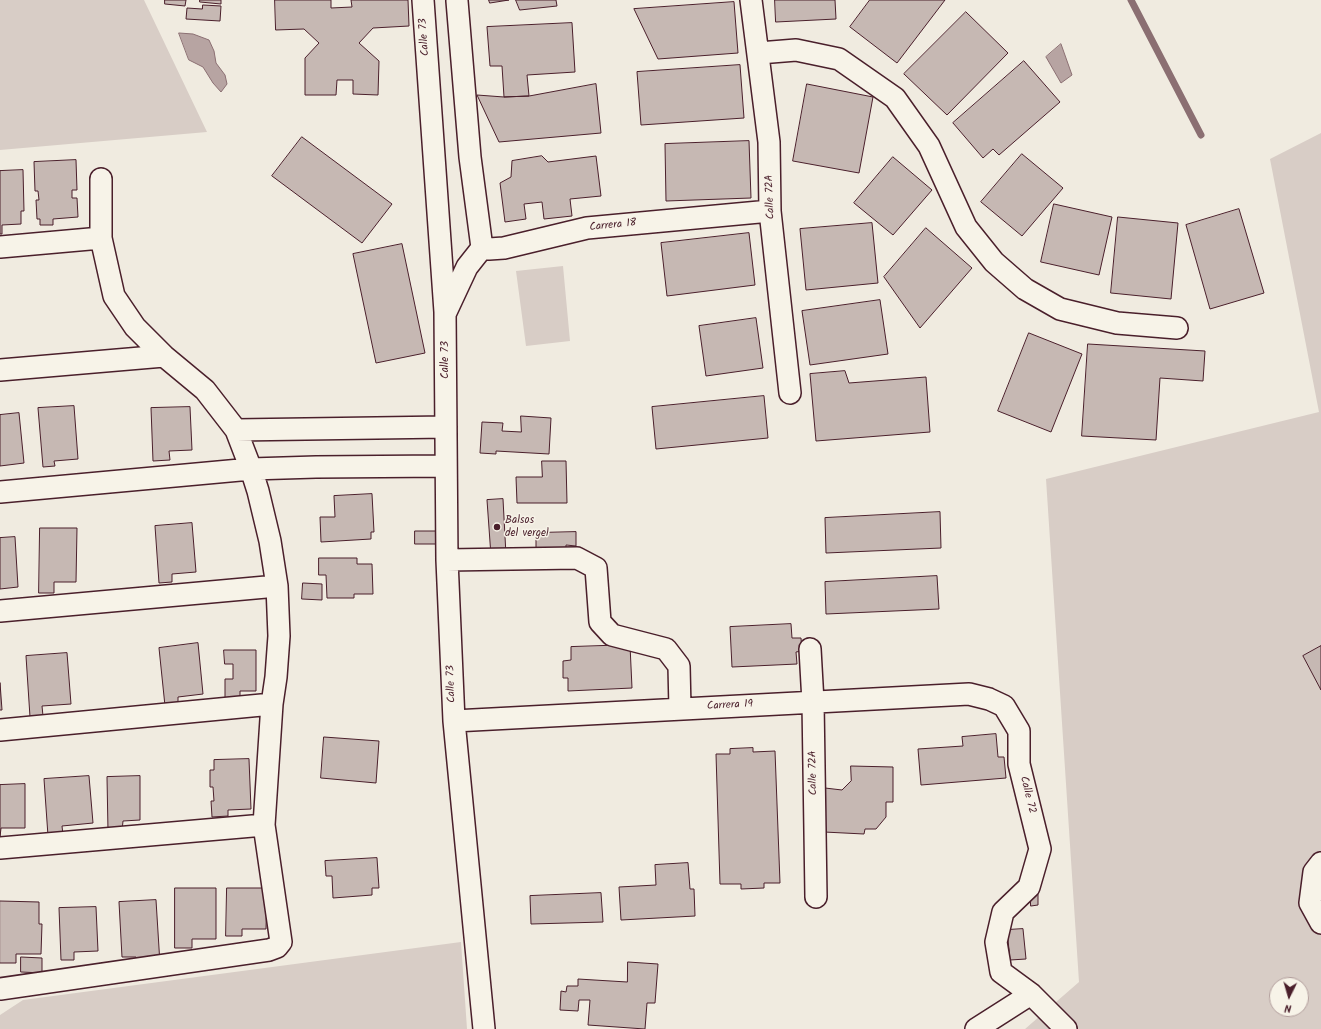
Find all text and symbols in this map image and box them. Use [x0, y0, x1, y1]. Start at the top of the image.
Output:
street label: Calle 73 [417, 18, 433, 56]
street label: Calle 72A [764, 174, 778, 220]
street label: Carrera 18 [589, 217, 637, 235]
street label: Calle 73 [439, 341, 453, 379]
place label: Balsos del vergel [505, 514, 549, 540]
marker: Balsos del vergel [492, 522, 502, 532]
street label: Calle 73 [445, 665, 459, 703]
street label: Carrera 19 [707, 698, 753, 714]
street label: Calle 72A [807, 751, 821, 795]
street label: Calle 72 [1016, 775, 1038, 815]
north arrow [1269, 977, 1309, 1017]
text: N [1284, 999, 1292, 1017]

